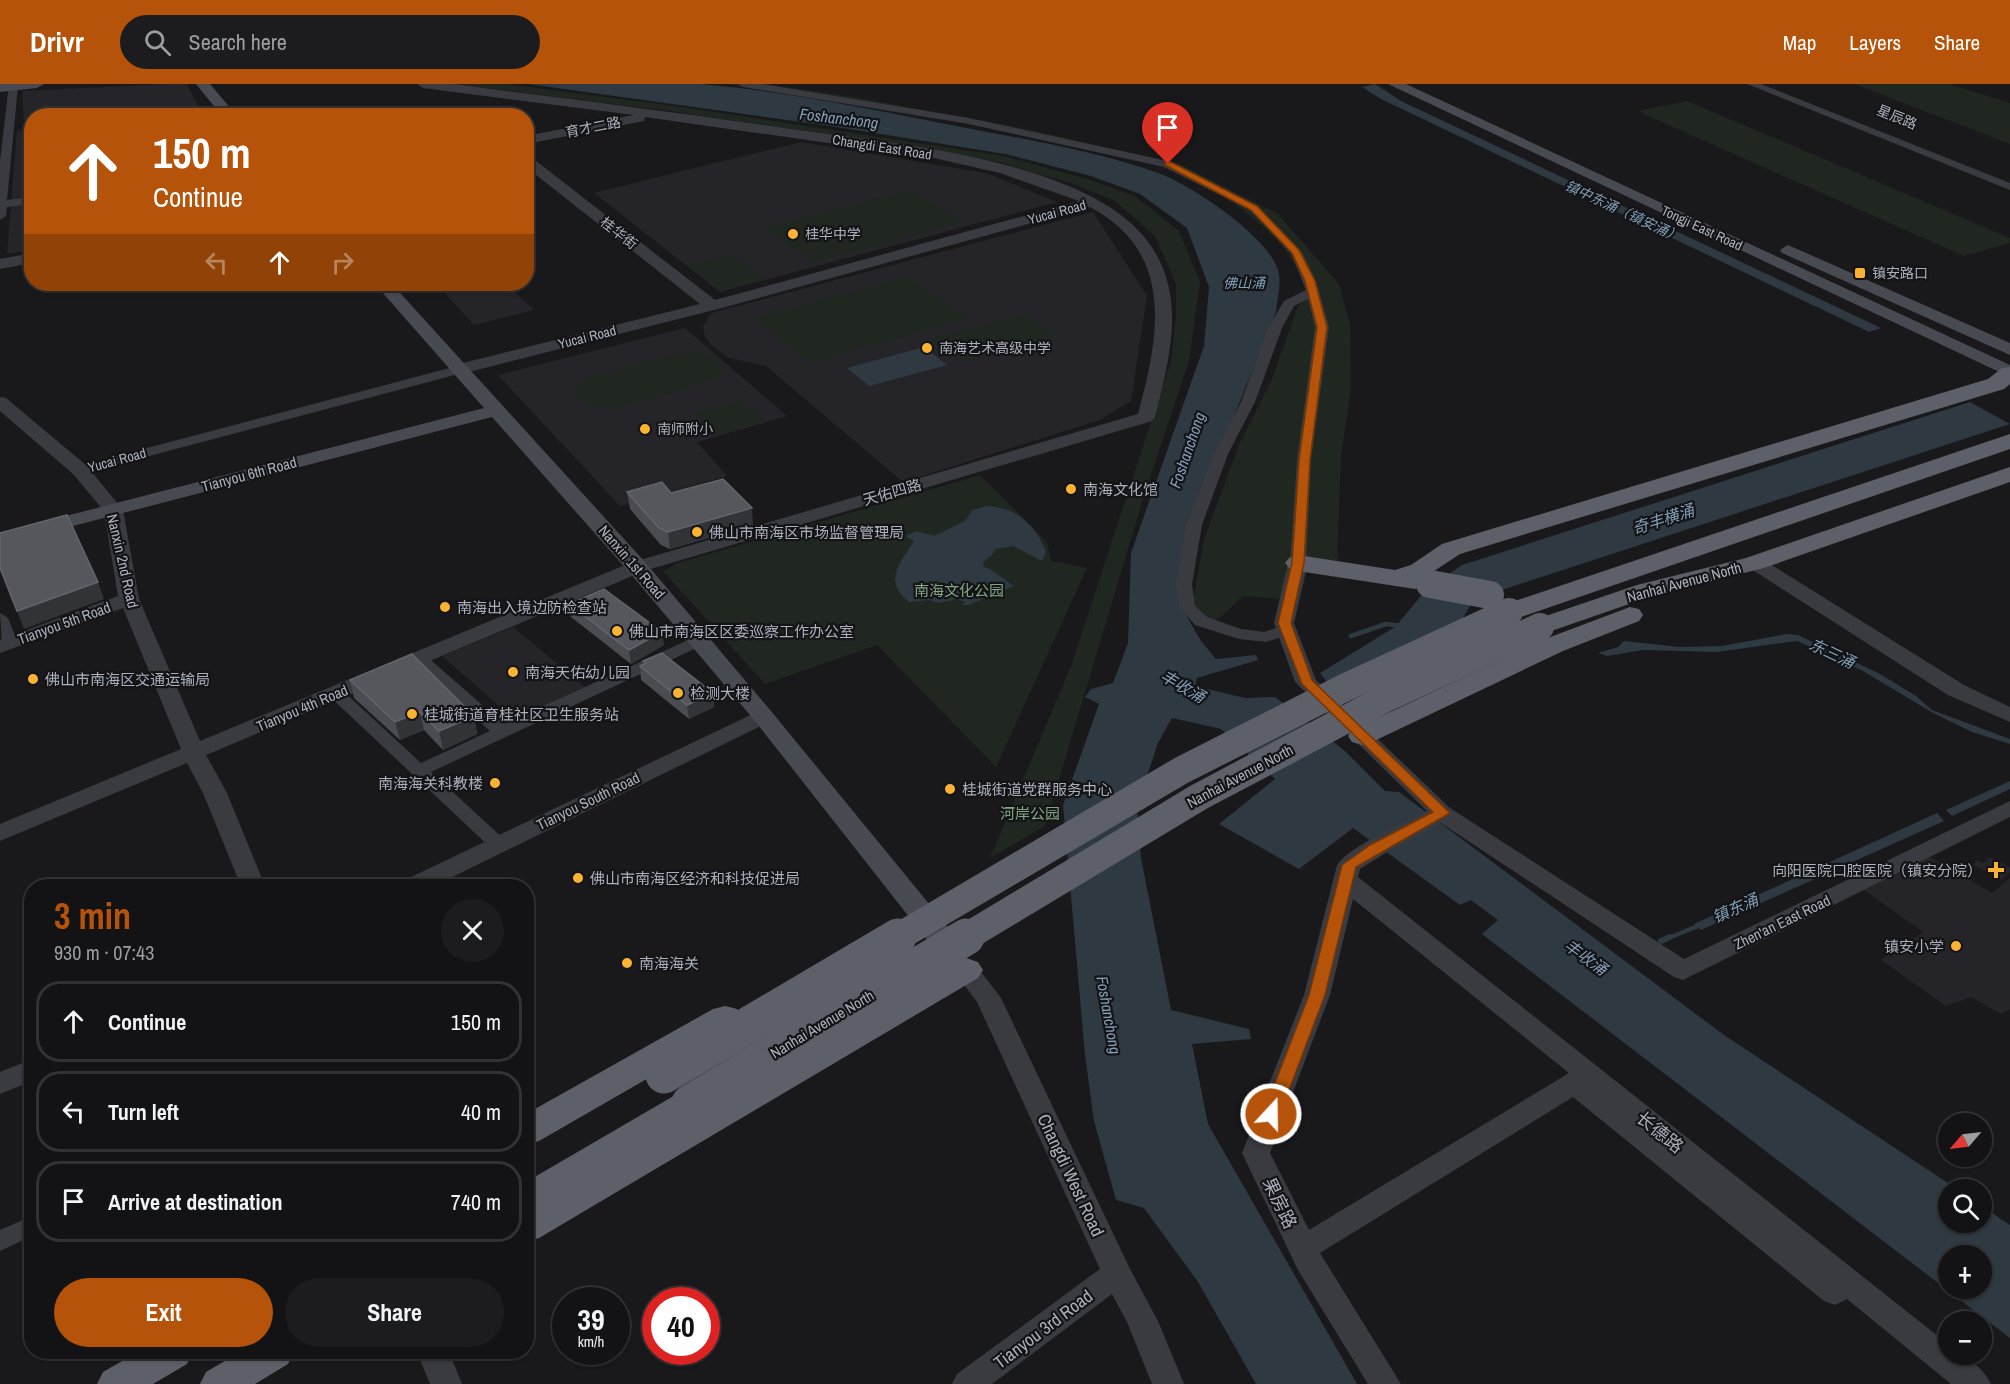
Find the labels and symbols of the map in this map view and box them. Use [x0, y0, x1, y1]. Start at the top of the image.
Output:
street label: 星辰路 [1874, 101, 1920, 133]
water label: Foshanchong [798, 102, 880, 134]
pin [1142, 102, 1193, 164]
street label: 育才二路 [564, 113, 622, 141]
street label: Changdi East Road [831, 130, 933, 164]
water label: 镇中东涌（镇安涌） [1562, 176, 1684, 246]
street label: Yucai Road [1026, 196, 1088, 228]
street label: Tongji East Road [1659, 201, 1745, 255]
street label: 桂华街 [597, 213, 641, 253]
place label: 桂华中学 [805, 225, 861, 243]
marker: 桂华中学 [786, 227, 800, 241]
place label: 镇安路口 [1872, 264, 1928, 282]
marker: 镇安路口 [1853, 266, 1867, 280]
water label: 佛山涌 [1223, 274, 1267, 292]
street label: Yucai Road [556, 321, 618, 353]
place label: 南海艺术高级中学 [939, 339, 1051, 357]
marker: 南海艺术高级中学 [920, 341, 934, 355]
water label: Foshanchong [1164, 409, 1210, 491]
place label: 南师附小 [657, 420, 713, 438]
marker: 南师附小 [638, 422, 652, 436]
street label: Yucai Road [86, 444, 148, 476]
street label: Tianyou 6th Road [199, 451, 299, 497]
street label: 天佑四路 [860, 474, 924, 510]
place label: 南海文化馆 [1083, 479, 1158, 500]
marker: 南海文化馆 [1064, 482, 1078, 496]
water label: 奇丰横涌 [1629, 498, 1699, 539]
street label: Nanxin 2nd Road [102, 512, 144, 610]
street label: Nanxin 1st Road [594, 521, 670, 603]
place label: 佛山市南海区市场监督管理局 [709, 522, 904, 543]
marker: 佛山市南海区市场监督管理局 [690, 525, 704, 539]
street label: Nanhai Avenue North [1625, 557, 1743, 607]
park label: 南海文化公园 [914, 580, 1004, 601]
street label: Tianyou 5th Road [15, 596, 113, 650]
place label: 南海出入境边防检查站 [457, 597, 607, 618]
marker: 南海出入境边防检查站 [438, 600, 452, 614]
place label: 佛山市南海区区委巡察工作办公室 [629, 621, 854, 642]
marker: 佛山市南海区区委巡察工作办公室 [610, 624, 624, 638]
water label: 东三涌 [1806, 633, 1860, 674]
place label: 南海天佑幼儿园 [525, 662, 630, 683]
water label: 丰收涌 [1157, 664, 1211, 709]
marker: 南海天佑幼儿园 [506, 665, 520, 679]
place label: 佛山市南海区交通运输局 [45, 669, 210, 690]
marker: 佛山市南海区交通运输局 [26, 672, 40, 686]
street label: Tianyou 4th Road [253, 679, 351, 737]
place label: 检测大楼 [690, 683, 750, 704]
marker: 检测大楼 [671, 686, 685, 700]
place label: 桂城街道育桂社区卫生服务站 [424, 704, 619, 725]
marker: 桂城街道育桂社区卫生服务站 [405, 707, 419, 721]
street label: Nanhai Avenue North [1183, 739, 1297, 813]
street label: Tianyou South Road [533, 767, 643, 835]
place label: 南海海关科教楼 [378, 773, 483, 794]
marker: 南海海关科教楼 [488, 776, 502, 790]
place label: 桂城街道党群服务中心 [962, 779, 1112, 800]
marker: 桂城街道党群服务中心 [943, 782, 957, 796]
park label: 河岸公园 [1000, 803, 1060, 824]
place label: 向阳医院口腔医院（镇安分院） [1772, 860, 1982, 881]
marker: 向阳医院口腔医院（镇安分院） [1987, 861, 2005, 879]
place label: 佛山市南海区经济和科技促进局 [590, 868, 800, 889]
marker: 佛山市南海区经济和科技促进局 [571, 871, 585, 885]
water label: 镇东涌 [1709, 887, 1763, 928]
street label: Zhen'an East Road [1730, 890, 1834, 954]
water label: 丰收涌 [1560, 934, 1613, 981]
place label: 镇安小学 [1884, 936, 1944, 957]
marker: 镇安小学 [1949, 939, 1963, 953]
place label: 南海海关 [639, 953, 699, 974]
marker: 南海海关 [620, 956, 634, 970]
water label: Foshanchong [1091, 974, 1127, 1056]
street label: Nanhai Avenue North [766, 985, 878, 1063]
position arrow [1239, 1082, 1303, 1146]
street label: 长德路 [1631, 1105, 1689, 1159]
street label: Changdi West Road [1032, 1110, 1110, 1240]
north arrow [1938, 1113, 1992, 1167]
street label: 果房路 [1257, 1173, 1303, 1233]
street label: Tianyou 3rd Road [988, 1284, 1098, 1374]
speed limit sign: 40 [642, 1287, 720, 1365]

